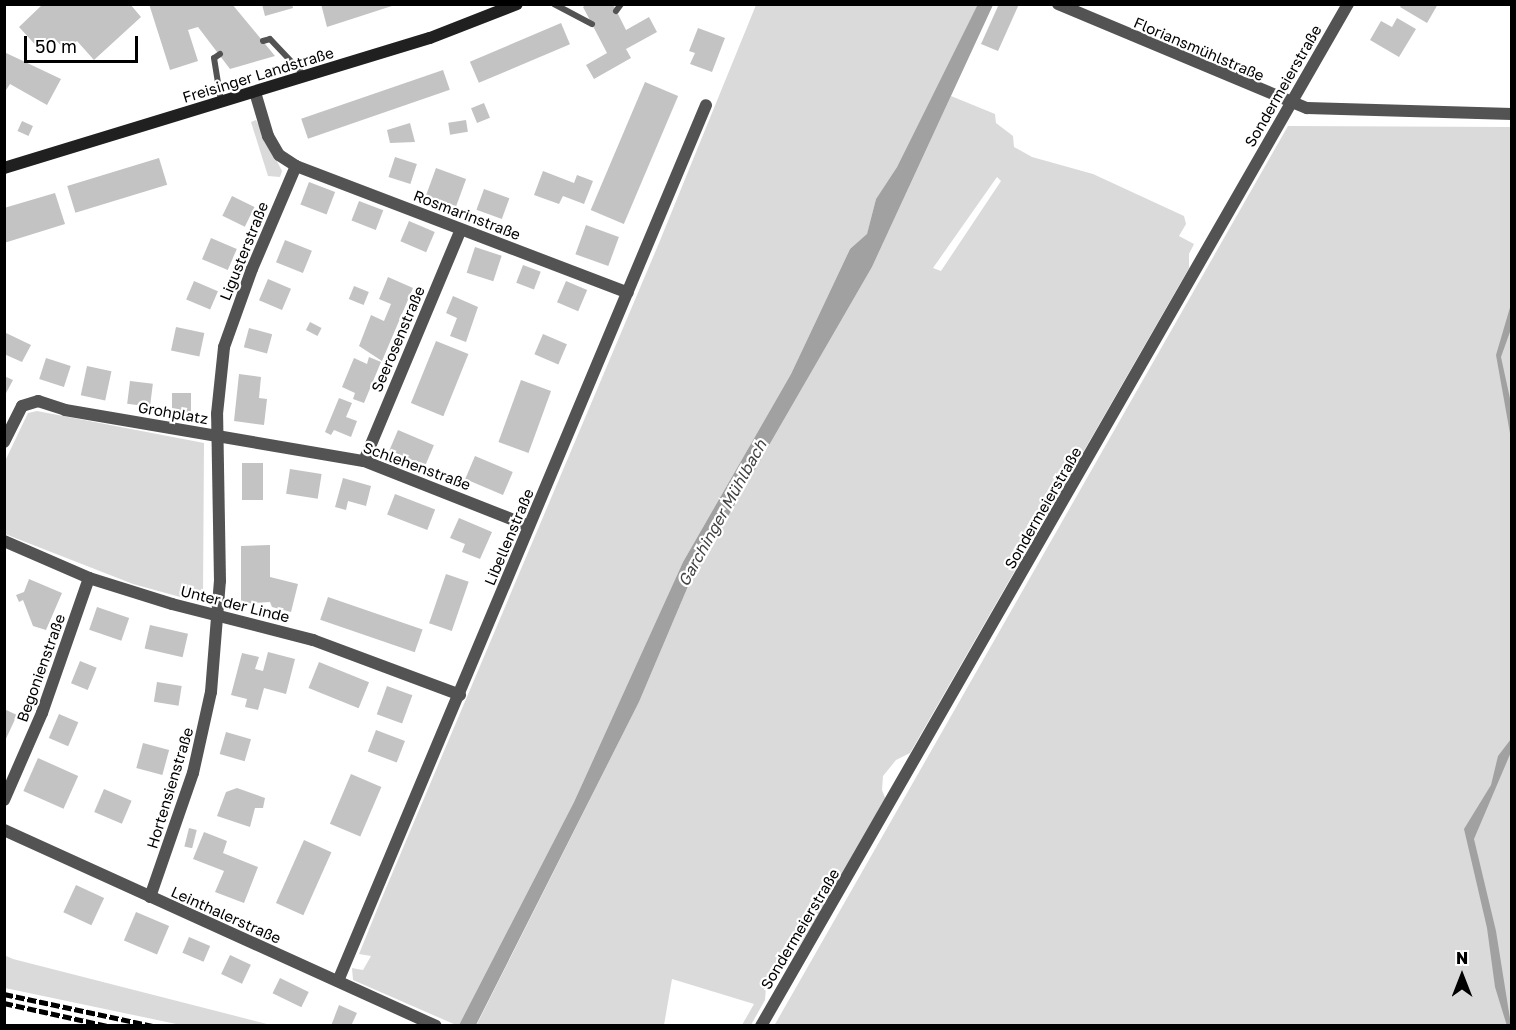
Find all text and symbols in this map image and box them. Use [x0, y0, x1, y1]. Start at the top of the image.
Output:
street label: Floriansmühlstraße [1131, 13, 1267, 85]
street label: Sondermeierstraße [1241, 22, 1325, 150]
scale bar [27, 24, 141, 62]
text: 50 m [35, 35, 77, 57]
street label: Freisinger Landstraße [180, 43, 336, 107]
street label: Rosmarinstraße [411, 186, 523, 244]
street label: Ligusterstraße [216, 199, 272, 303]
street label: Seerosenstraße [368, 283, 428, 395]
street label: Grohplatz [137, 398, 209, 428]
water label: Garchinger Mühlbach [674, 437, 770, 589]
street label: Schlehenstraße [361, 438, 473, 494]
street label: Sondermeierstraße [1001, 444, 1085, 572]
street label: Libellenstraße [481, 486, 537, 588]
street label: Unter der Linde [179, 582, 291, 626]
street label: Begonienstraße [13, 612, 69, 724]
street label: Hortensienstraße [143, 725, 197, 851]
street label: Sondermeierstraße [757, 865, 843, 993]
street label: Leinthalerstraße [168, 883, 284, 947]
north arrow [1432, 946, 1492, 1006]
text: N [1456, 948, 1468, 968]

